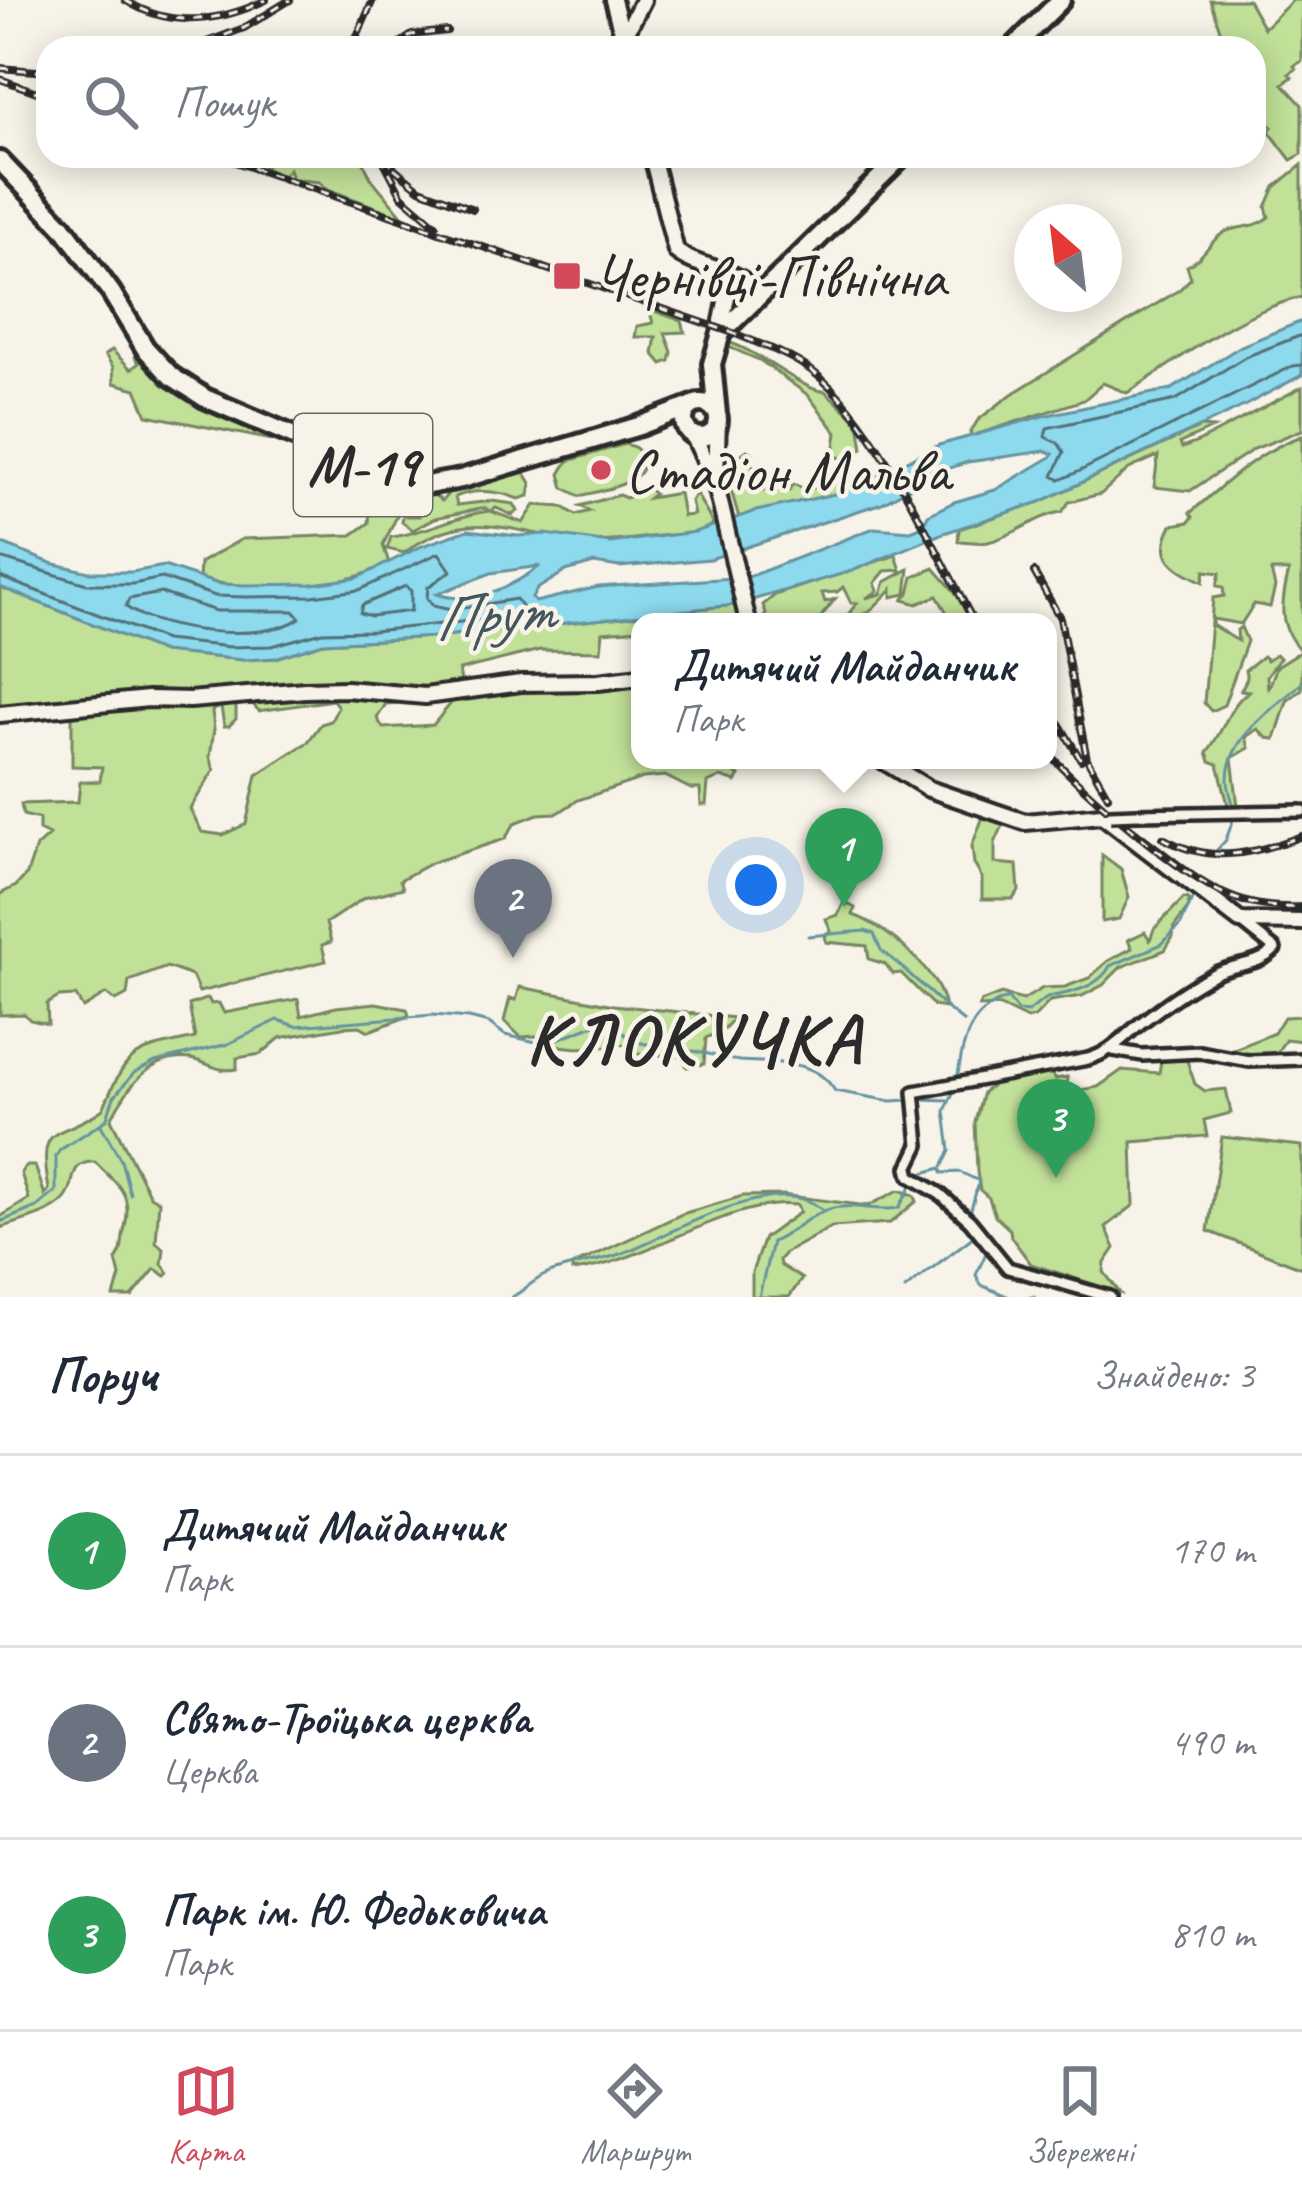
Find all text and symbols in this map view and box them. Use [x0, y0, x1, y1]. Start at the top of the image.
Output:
search box [36, 36, 1266, 168]
icon: search [78, 69, 144, 135]
text: Пошук [174, 74, 274, 131]
north arrow [1014, 204, 1122, 312]
place label: Чернівці-Північна [594, 239, 949, 315]
marker: Чернівці-Північна [551, 260, 583, 292]
road number: М-19 [294, 414, 432, 516]
place label: Стадіон Мальва [625, 433, 955, 509]
marker: Стадіон Мальва [588, 457, 614, 483]
water label: Прут [430, 569, 563, 659]
popup [631, 613, 1057, 769]
text: Дитячий Майданчик [673, 638, 1015, 695]
text: Парк [673, 695, 743, 744]
pin: 1 [805, 808, 883, 907]
your location [726, 855, 786, 915]
pin: 2 [474, 859, 552, 958]
district label: КЛОКУЧКА [526, 994, 865, 1085]
pin: 3 [1017, 1079, 1095, 1178]
text: Поруч [48, 1343, 157, 1407]
text: Знайдено: 3 [1093, 1351, 1254, 1400]
text: Дитячий Майданчик [162, 1498, 503, 1555]
text: 1 [78, 1526, 96, 1575]
text: 170 m [1170, 1526, 1254, 1575]
text: Парк [162, 1555, 232, 1604]
text: Свято-Троїцька церква [162, 1690, 531, 1747]
text: 2 [78, 1718, 96, 1767]
text: 490 m [1170, 1718, 1254, 1767]
text: Церква [162, 1747, 257, 1796]
text: Парк ім. Ю. Федьковича [162, 1882, 545, 1939]
text: 3 [78, 1910, 96, 1959]
text: 810 m [1170, 1910, 1254, 1959]
text: Парк [162, 1939, 232, 1988]
tab: Карта [168, 2058, 244, 2172]
tab: Маршрут [581, 2058, 689, 2172]
tab: Збережені [1026, 2058, 1134, 2172]

